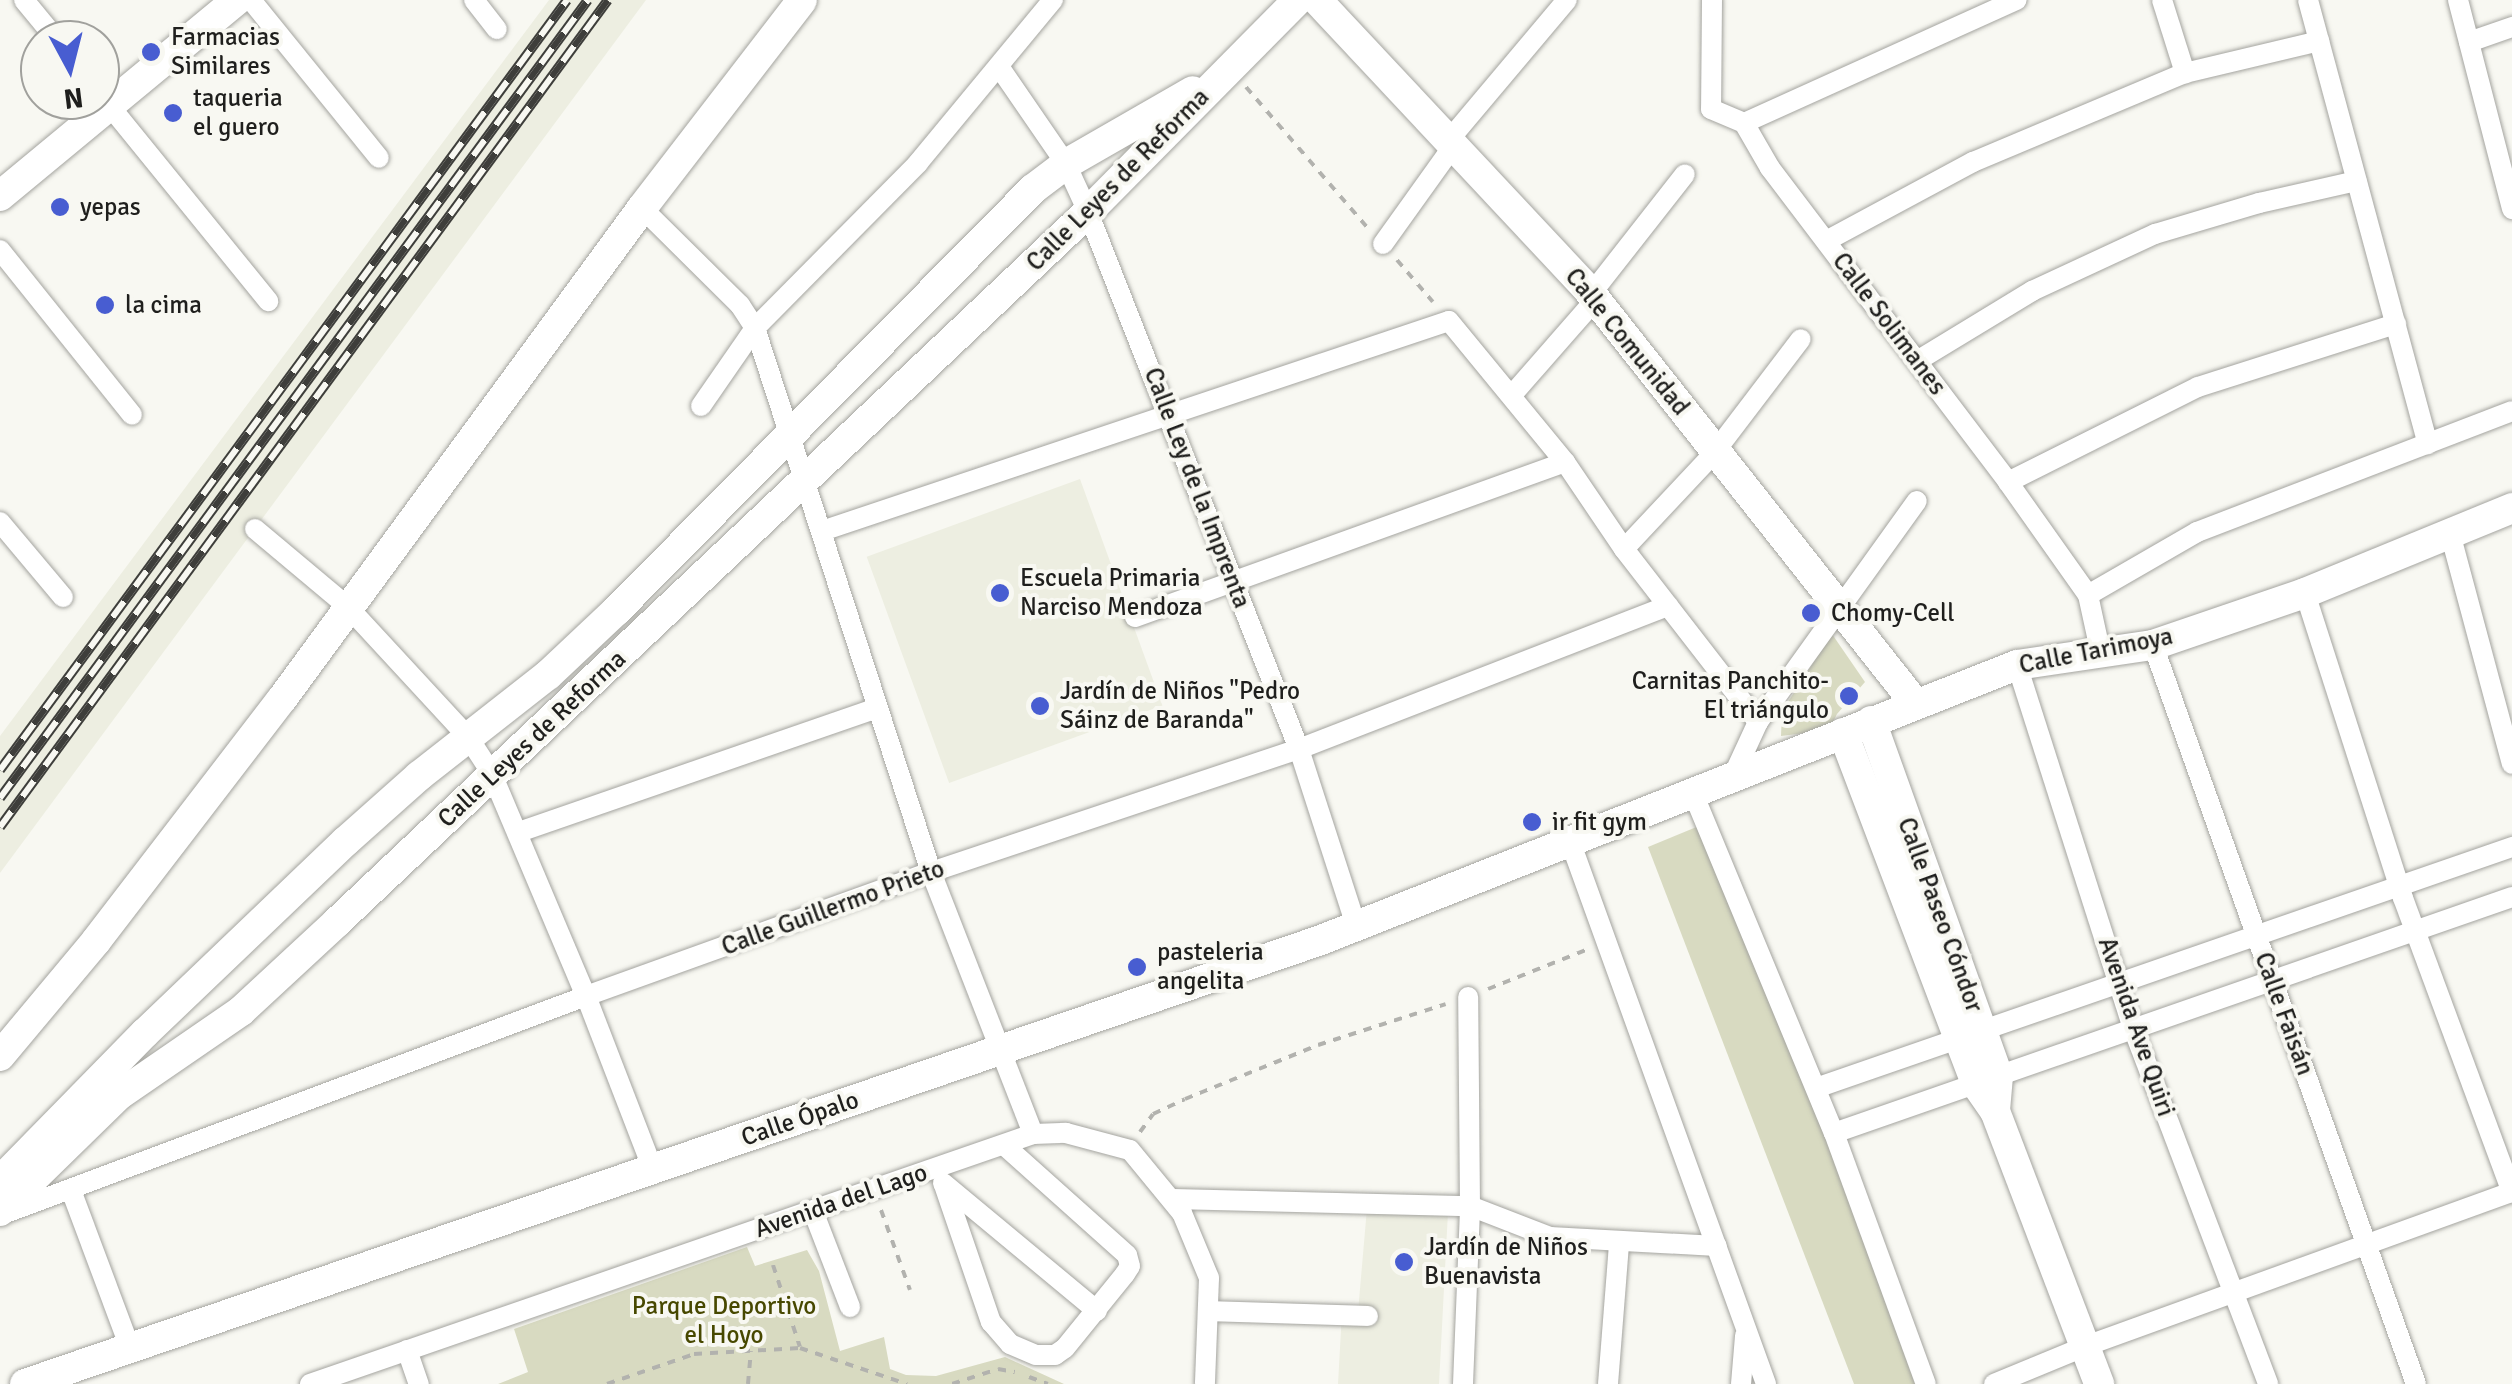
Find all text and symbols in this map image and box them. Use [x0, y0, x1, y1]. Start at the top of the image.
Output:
north arrow [20, 20, 120, 120]
place label: Farmacias Similares [171, 23, 280, 82]
marker: Farmacias Similares [140, 41, 162, 63]
text: N [62, 80, 85, 116]
street label: Calle Leyes de Reforma [1020, 82, 1216, 278]
place label: taqueria el guero [193, 84, 283, 143]
marker: taqueria el guero [162, 102, 184, 124]
place label: yepas [80, 192, 141, 222]
marker: yepas [49, 196, 71, 218]
street label: Calle Solimanes [1826, 247, 1952, 401]
street label: Calle Comunidad [1558, 262, 1696, 422]
place label: la cima [125, 290, 202, 320]
marker: la cima [94, 294, 116, 316]
street label: Calle Ley de la Imprenta [1137, 364, 1257, 612]
place label: Escuela Primaria Narciso Mendoza [1020, 564, 1203, 623]
marker: Escuela Primaria Narciso Mendoza [989, 582, 1011, 604]
place label: Chomy-Cell [1831, 598, 1954, 628]
marker: Chomy-Cell [1800, 602, 1822, 624]
street label: Calle Tarimoya [2017, 621, 2175, 681]
street label: Calle Leyes de Reforma [432, 644, 632, 834]
place label: Carnitas Panchito- El triángulo [1632, 667, 1829, 726]
place label: Jardín de Niños "Pedro Sáinz de Baranda" [1060, 677, 1300, 736]
marker: Carnitas Panchito- El triángulo [1838, 685, 1860, 707]
marker: Jardín de Niños "Pedro Sáinz de Baranda" [1029, 695, 1051, 717]
place label: ir fit gym [1552, 807, 1647, 837]
marker: ir fit gym [1521, 811, 1543, 833]
street label: Calle Paseo Cóndor [1891, 814, 1989, 1016]
street label: Calle Guillermo Prieto [718, 854, 948, 962]
street label: Avenida Ave Quiri [2091, 934, 2181, 1120]
place label: pasteleria angelita [1157, 938, 1264, 997]
street label: Calle Faisán [2248, 948, 2320, 1080]
marker: pasteleria angelita [1126, 956, 1148, 978]
street label: Calle Ópalo [737, 1085, 863, 1153]
street label: Avenida del Lago [751, 1157, 931, 1245]
place label: Jardín de Niños Buenavista [1424, 1233, 1588, 1292]
marker: Jardín de Niños Buenavista [1393, 1251, 1415, 1273]
park label: Parque Deportivo el Hoyo [632, 1292, 816, 1351]

